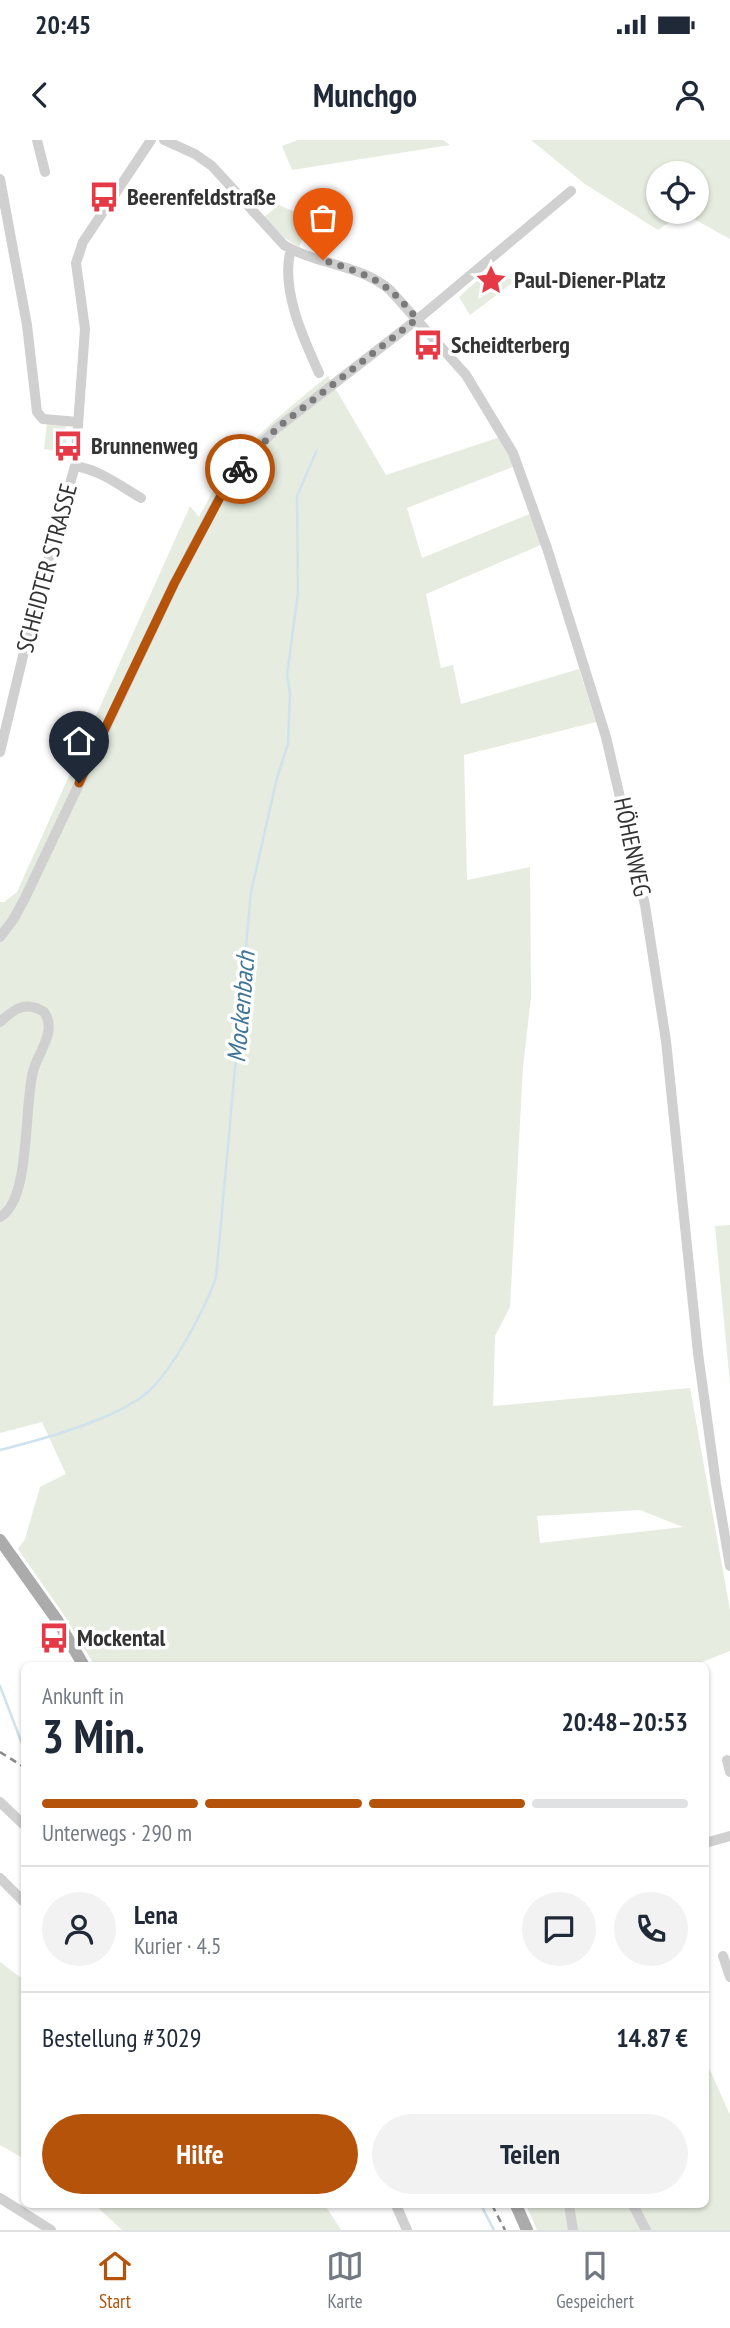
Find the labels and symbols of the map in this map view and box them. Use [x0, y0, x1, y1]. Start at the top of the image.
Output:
bus stop icon: Beerenfeldstraße [87, 180, 121, 214]
place label: Beerenfeldstraße [127, 181, 276, 212]
pin [293, 188, 353, 260]
place icon: Paul-Diener-Platz [474, 263, 508, 297]
place label: Paul-Diener-Platz [514, 264, 666, 295]
bus stop icon: Scheidterberg [411, 328, 445, 362]
place label: Scheidterberg [451, 329, 570, 360]
bus stop icon: Brunnenweg [51, 429, 85, 463]
place label: Brunnenweg [91, 430, 198, 461]
courier [205, 434, 275, 504]
street label: SCHEIDTER STRASSE [9, 480, 84, 656]
pin [49, 711, 109, 783]
street label: HÖHENWEG [607, 795, 658, 899]
water label: Mockenbach [219, 948, 262, 1064]
bus stop icon: Mockental [37, 1621, 71, 1655]
place label: Mockental [77, 1622, 166, 1653]

